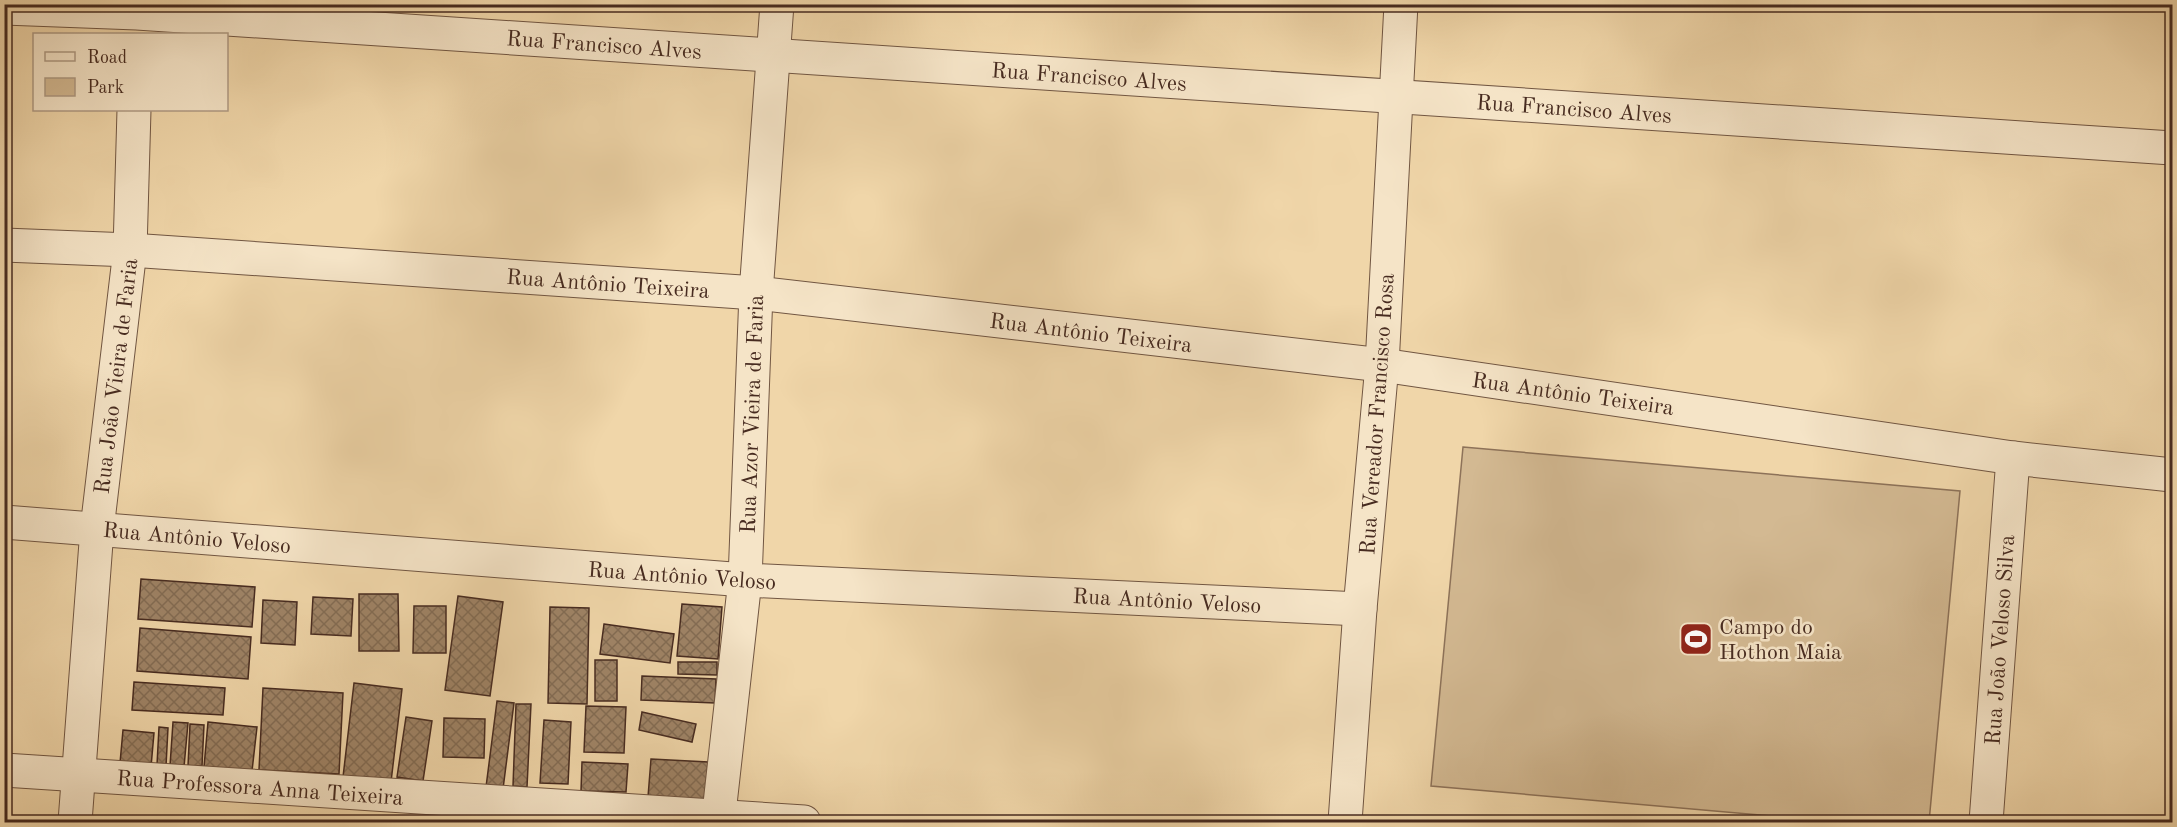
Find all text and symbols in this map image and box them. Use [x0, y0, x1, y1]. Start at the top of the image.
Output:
street label: Rua Francisco Alves [505, 28, 702, 64]
legend [33, 33, 228, 111]
text: Road [87, 49, 127, 67]
street label: Rua Francisco Alves [990, 60, 1187, 96]
text: Park [87, 79, 124, 97]
street label: Rua Francisco Alves [1475, 92, 1672, 128]
street label: Rua João Vieira de Faria [92, 257, 142, 495]
street label: Rua Antônio Teixeira [505, 267, 710, 303]
street label: Rua Vereador Francisco Rosa [1357, 272, 1399, 556]
street label: Rua Azor Vieira de Faria [738, 294, 768, 534]
street label: Rua Antônio Teixeira [988, 311, 1193, 357]
street label: Rua Antônio Teixeira [1470, 370, 1675, 420]
street label: Rua Antônio Veloso [102, 520, 292, 558]
street label: Rua João Veloso Silva [1983, 534, 2019, 746]
street label: Rua Antônio Veloso [587, 559, 777, 595]
street label: Rua Antônio Veloso [1072, 586, 1262, 618]
place label: Campo do Hothon Maia [1719, 617, 1842, 664]
sports icon: Campo do Hothon Maia [1678, 621, 1714, 657]
street label: Rua Professora Anna Teixeira [116, 768, 404, 810]

